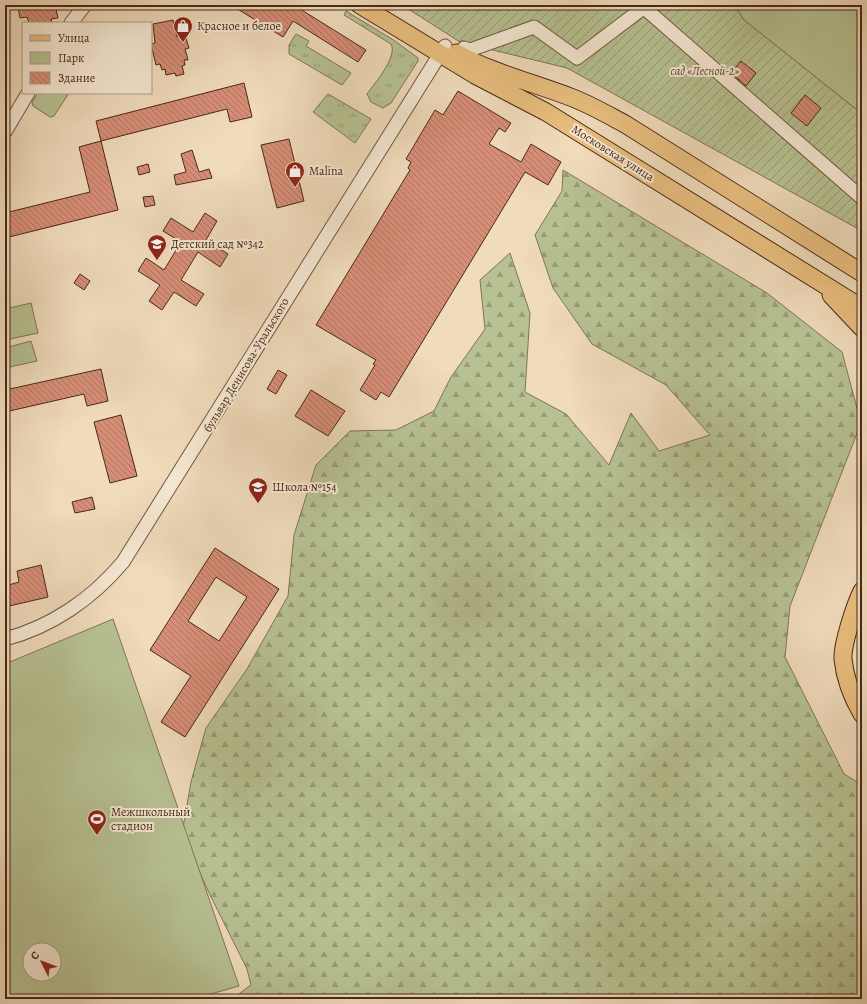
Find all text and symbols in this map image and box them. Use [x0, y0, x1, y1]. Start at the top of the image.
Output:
shop icon: Красное и белое [172, 15, 194, 43]
place label: Красное и белое [197, 18, 281, 34]
legend [22, 22, 152, 94]
text: Улица [58, 30, 90, 46]
text: Парк [58, 50, 84, 66]
park label: сад «Лесной-2» [671, 63, 739, 79]
text: Здание [58, 70, 95, 86]
street label: Московская улица [569, 121, 658, 185]
shop icon: Malina [284, 160, 306, 188]
place label: Malina [309, 163, 344, 179]
school or university icon: Детский сад №342 [146, 233, 168, 261]
place label: Детский сад №342 [171, 236, 264, 252]
street label: бульвар Денисова-Уральского [199, 295, 293, 435]
school or university icon: Школа №154 [247, 476, 269, 504]
place label: Школа №154 [272, 479, 337, 495]
place label: Межшкольный стадион [111, 804, 190, 834]
sports icon: Межшкольный стадион [86, 808, 108, 836]
north arrow [22, 942, 62, 982]
text: С [27, 948, 43, 963]

